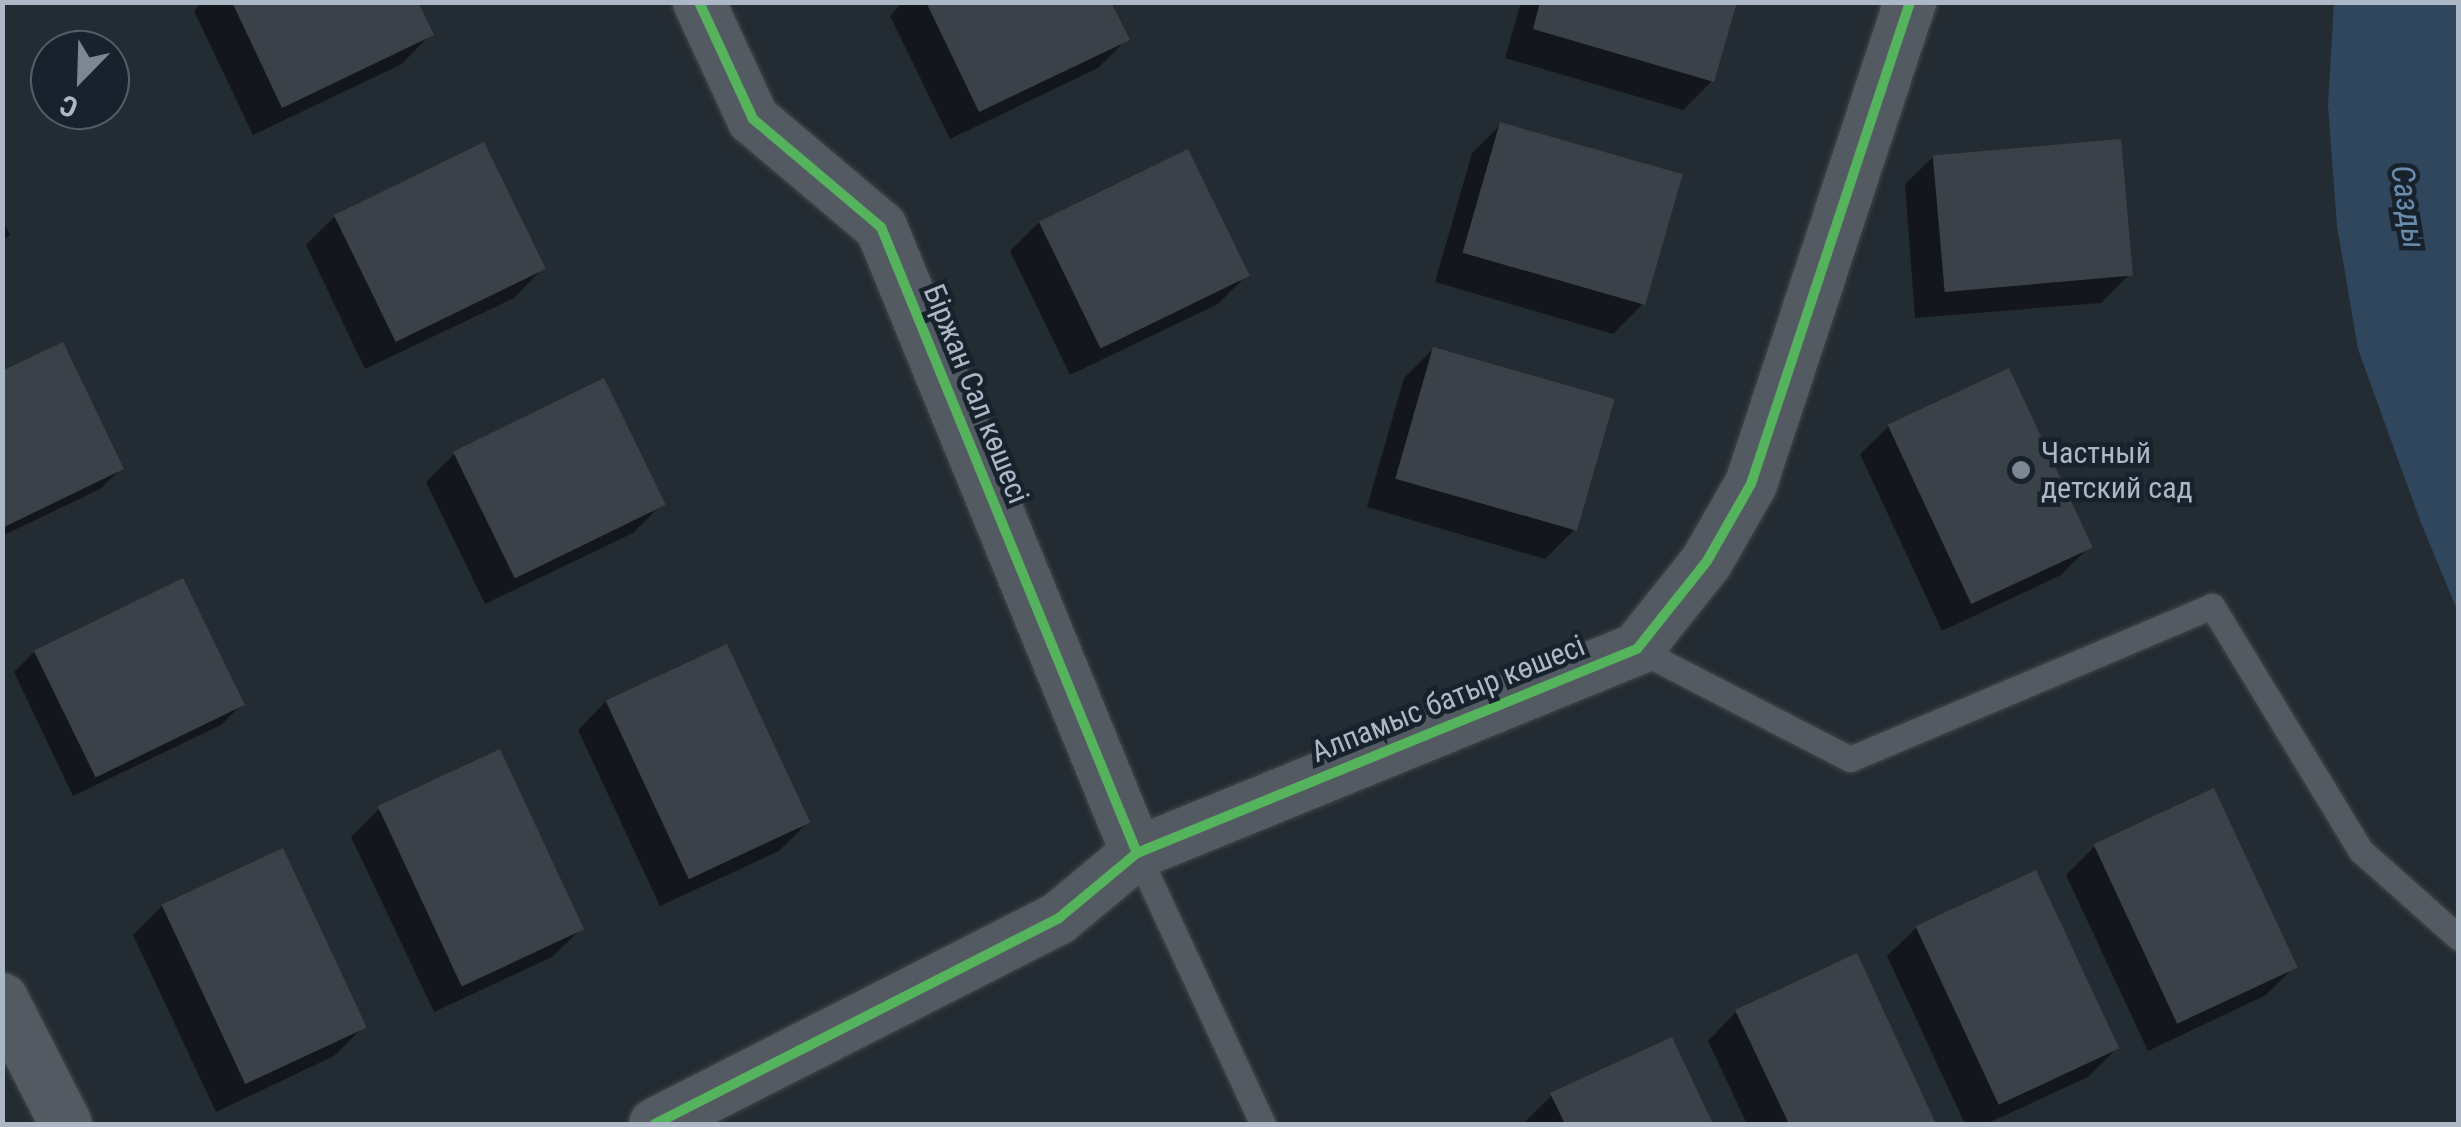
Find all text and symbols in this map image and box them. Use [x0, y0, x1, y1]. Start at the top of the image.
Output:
north arrow [30, 30, 130, 130]
text: С [55, 88, 83, 125]
water label: Сазды [2382, 162, 2434, 252]
street label: Біржан Сал көшесі [916, 279, 1036, 509]
place label: Частный детский сад [2041, 435, 2193, 506]
marker: Частный детский сад [2010, 459, 2032, 481]
street label: Алпамыс батыр көшесі [1306, 628, 1590, 770]

